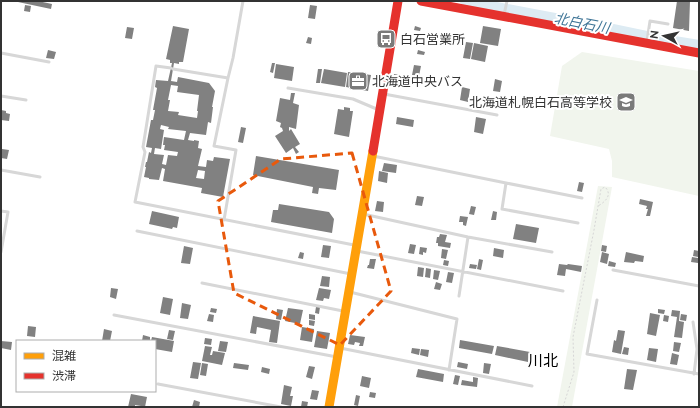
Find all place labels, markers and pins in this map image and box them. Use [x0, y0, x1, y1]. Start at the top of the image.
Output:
bus stop icon: 白石営業所 [375, 28, 397, 50]
place label: 白石営業所 [400, 32, 465, 47]
office icon: 北海道中央バス [347, 70, 369, 92]
place label: 北海道中央バス [372, 74, 463, 89]
school or university icon: 北海道札幌白石高等学校 [615, 91, 637, 113]
place label: 北海道札幌白石高等学校 [469, 95, 612, 110]

